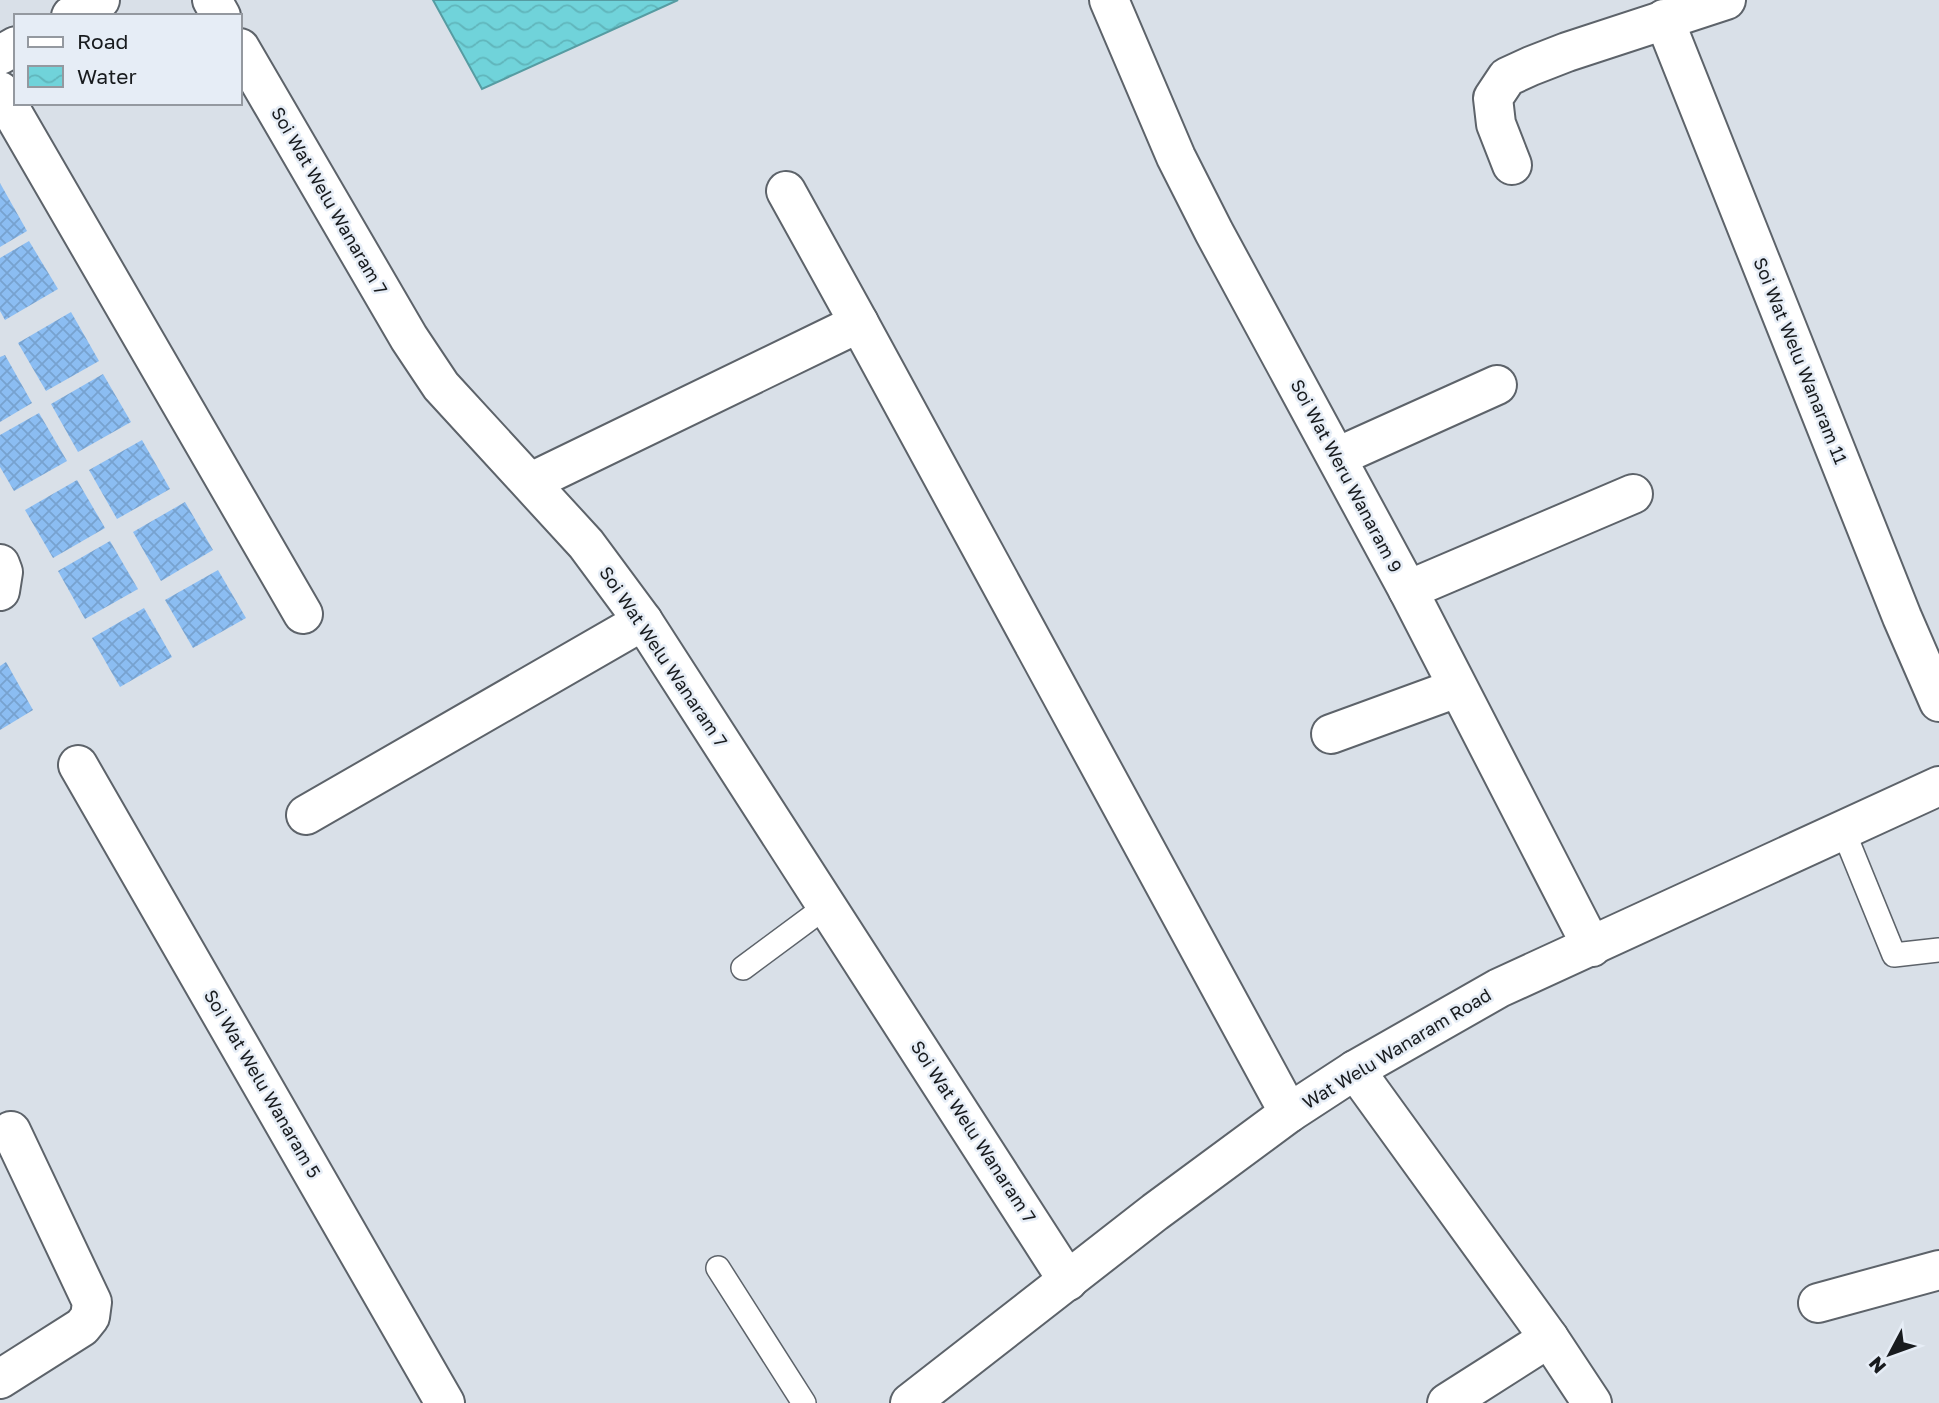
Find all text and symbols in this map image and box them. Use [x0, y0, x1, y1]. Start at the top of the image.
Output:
legend [14, 14, 242, 105]
text: Road [77, 28, 128, 54]
text: Water [77, 63, 137, 89]
street label: Soi Wat Welu Wanaram 7 [267, 103, 393, 298]
street label: Soi Wat Welu Wanaram 11 [1749, 254, 1853, 467]
street label: Soi Wat Weru Wanaram 9 [1287, 375, 1407, 576]
street label: Soi Wat Welu Wanaram 7 [595, 562, 733, 751]
street label: Wat Welu Wanaram Road [1298, 983, 1495, 1113]
street label: Soi Wat Welu Wanaram 5 [200, 985, 326, 1182]
street label: Soi Wat Welu Wanaram 7 [907, 1036, 1041, 1227]
north arrow [1855, 1319, 1925, 1389]
text: N [1863, 1352, 1890, 1378]

